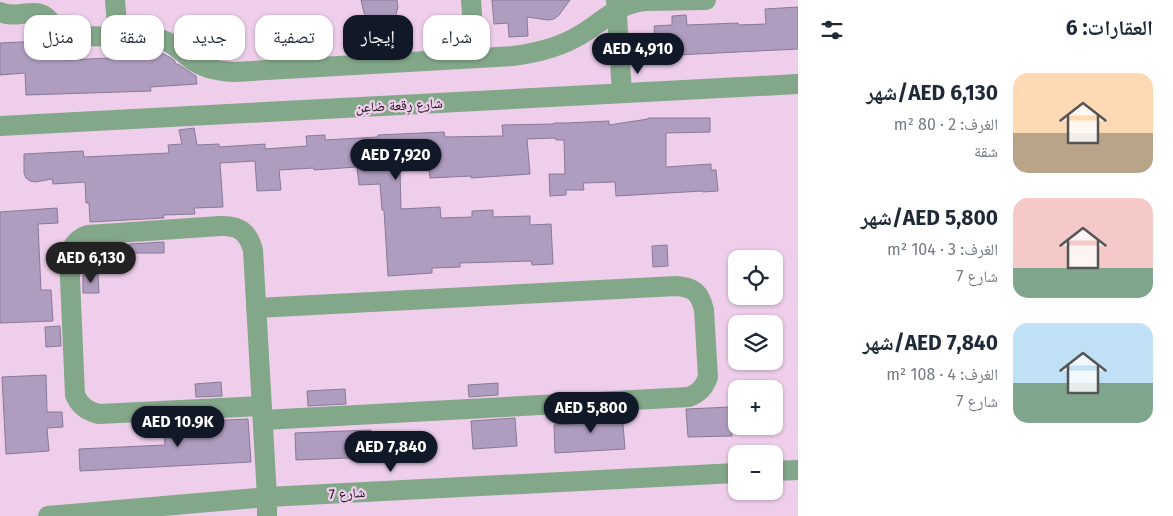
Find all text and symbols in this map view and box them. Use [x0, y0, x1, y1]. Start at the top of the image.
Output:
chip: منزل [24, 15, 91, 60]
chip: شقة [101, 15, 164, 60]
chip: جديد [174, 15, 245, 60]
chip: تصفية [255, 15, 333, 60]
chip: إيجار [343, 15, 413, 60]
chip: شراء [423, 15, 490, 60]
text: العقارات: 6 [1066, 15, 1153, 41]
icon: filters [818, 16, 846, 44]
pin: AED 4,910 [581, 32, 695, 75]
text: AED 4,910 [603, 39, 673, 58]
text: AED 6,130/شهر [866, 80, 998, 106]
icon: home [1053, 93, 1113, 153]
street label: شارع رِقعة ضاعِن [355, 95, 443, 118]
text: الغرف: 2 · 80 m² [894, 115, 998, 134]
pin: AED 7,920 [339, 138, 453, 181]
text: شقة [974, 142, 998, 161]
text: AED 7,920 [361, 145, 431, 164]
text: AED 5,800/شهر [861, 205, 998, 231]
icon: home [1053, 218, 1113, 278]
text: الغرف: 3 · 104 m² [887, 240, 998, 259]
pin: AED 6,130 [34, 242, 148, 284]
text: AED 6,130 [57, 248, 125, 267]
map controls [728, 250, 783, 500]
button: locate [728, 250, 783, 305]
text: شارع 7 [956, 267, 998, 286]
button: layers [728, 315, 783, 370]
text: AED 7,840/شهر [862, 330, 998, 356]
icon: home [1053, 343, 1113, 403]
text: الغرف: 4 · 108 m² [886, 365, 998, 384]
button: + [728, 380, 783, 435]
pin: AED 5,800 [534, 392, 648, 434]
text: شارع 7 [956, 392, 998, 411]
text: AED 5,800 [555, 398, 627, 417]
pin: AED 10.9K [121, 406, 235, 448]
text: AED 10.9K [142, 412, 214, 431]
pin: AED 7,840 [334, 430, 448, 473]
text: AED 7,840 [355, 437, 427, 456]
button: − [728, 445, 783, 500]
street label: شارع 7 [328, 484, 366, 504]

